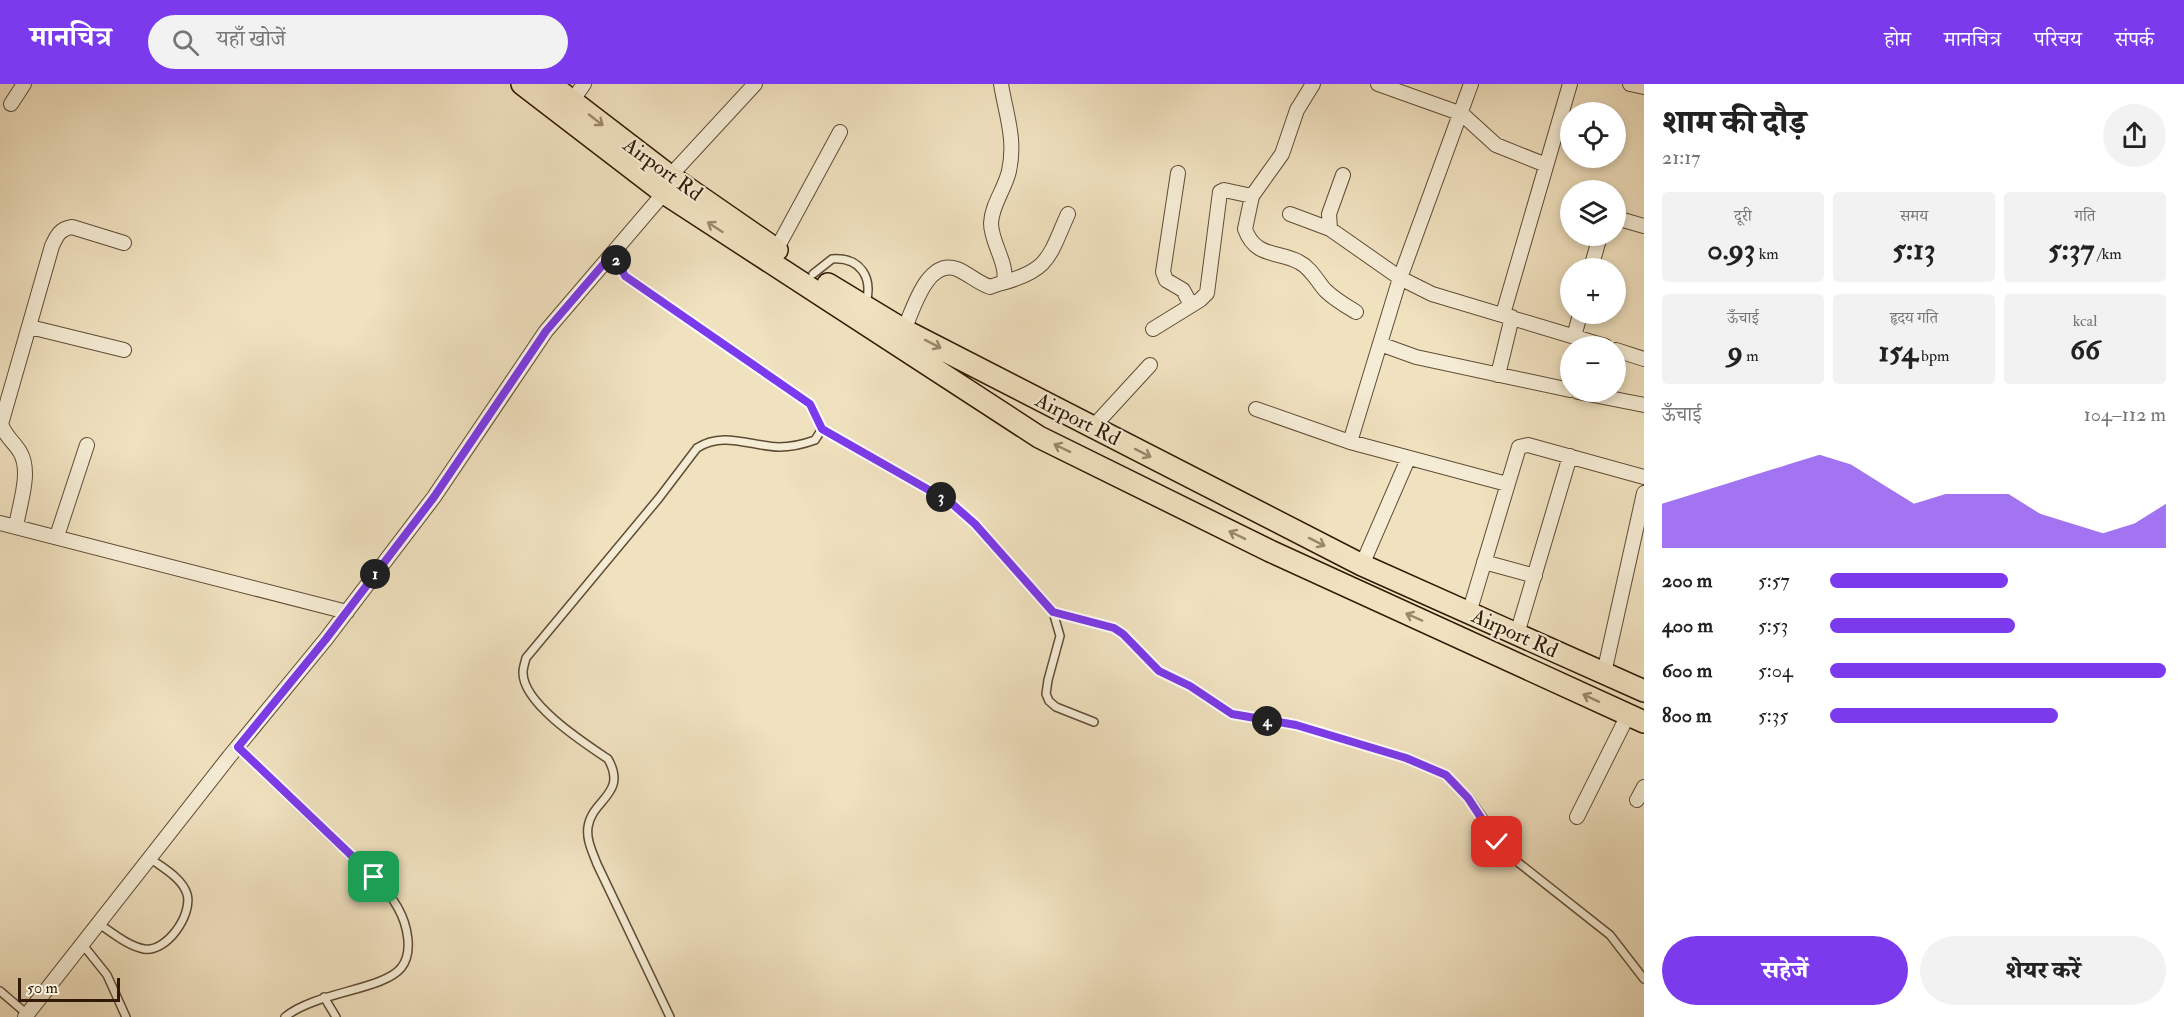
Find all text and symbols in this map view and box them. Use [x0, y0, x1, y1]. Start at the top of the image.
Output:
search box [148, 15, 568, 69]
text: मानचित्र [30, 20, 112, 55]
text: यहाँ खोजें [217, 25, 286, 53]
icon: search [169, 26, 202, 59]
text: होम [1884, 26, 1911, 53]
text: मानचित्र [1944, 26, 2001, 53]
text: परिचय [2034, 26, 2082, 53]
text: संपर्क [2115, 26, 2154, 53]
map controls [1560, 102, 1626, 402]
button: locate [1560, 102, 1626, 168]
text: शाम की दौड़ [1662, 102, 1806, 143]
button: share [2103, 104, 2166, 167]
one-way arrow [588, 113, 604, 126]
street label: Airport Rd [617, 131, 708, 208]
text: 21:17 [1662, 145, 1701, 170]
button: layers [1560, 180, 1626, 246]
text: दूरी [1734, 206, 1752, 226]
text: समय [1900, 206, 1928, 226]
text: गति [2075, 206, 2095, 226]
one-way arrow [707, 220, 724, 232]
text: 0.93 [1707, 231, 1755, 268]
text: 5:13 [1893, 231, 1935, 268]
text: 5:37 [2048, 231, 2094, 268]
text: km [1755, 244, 1779, 264]
text: /km [2094, 244, 2122, 264]
pin: 2 [601, 245, 631, 275]
text: 2 [612, 250, 620, 270]
button: + [1560, 258, 1626, 324]
text: ऊँचाई [1727, 308, 1759, 328]
text: हृदय गति [1890, 308, 1938, 328]
text: kcal [2073, 311, 2097, 331]
text: 66 [2070, 331, 2100, 368]
text: 9 [1727, 333, 1743, 370]
text: 154 [1879, 333, 1918, 370]
button: − [1560, 336, 1626, 402]
one-way arrow [923, 339, 941, 351]
text: m [1743, 346, 1759, 366]
text: bpm [1918, 346, 1949, 366]
street label: Airport Rd [1030, 386, 1125, 453]
text: ऊँचाई [1662, 402, 1701, 427]
text: 104–112 m [2084, 402, 2166, 427]
one-way arrow [1053, 442, 1071, 454]
one-way arrow [1134, 448, 1152, 459]
pin: 3 [926, 482, 956, 512]
text: 3 [938, 487, 944, 507]
one-way arrow [1228, 529, 1246, 540]
one-way arrow [1307, 537, 1325, 548]
pin: 1 [360, 559, 390, 589]
text: 1 [372, 564, 378, 584]
text: 200 m [1662, 568, 1712, 593]
text: 5:57 [1758, 568, 1790, 593]
street label: Airport Rd [1466, 602, 1563, 665]
one-way arrow [1405, 610, 1423, 622]
text: 400 m [1662, 613, 1713, 638]
text: 5:53 [1758, 613, 1788, 638]
text: 600 m [1662, 658, 1712, 683]
text: 5:04 [1758, 658, 1793, 683]
one-way arrow [1582, 691, 1600, 703]
text: 800 m [1662, 703, 1712, 728]
text: 5:35 [1758, 703, 1788, 728]
pin: 4 [1252, 706, 1282, 736]
text: 4 [1263, 711, 1271, 731]
pin [1471, 816, 1522, 867]
icon: check [1480, 825, 1513, 858]
pin [348, 851, 399, 902]
icon: arrive [357, 860, 390, 893]
button: सहेजें [1662, 936, 1908, 1005]
button: शेयर करें [1920, 936, 2166, 1005]
scale bar [18, 975, 120, 1002]
text: 50 m [27, 978, 58, 998]

